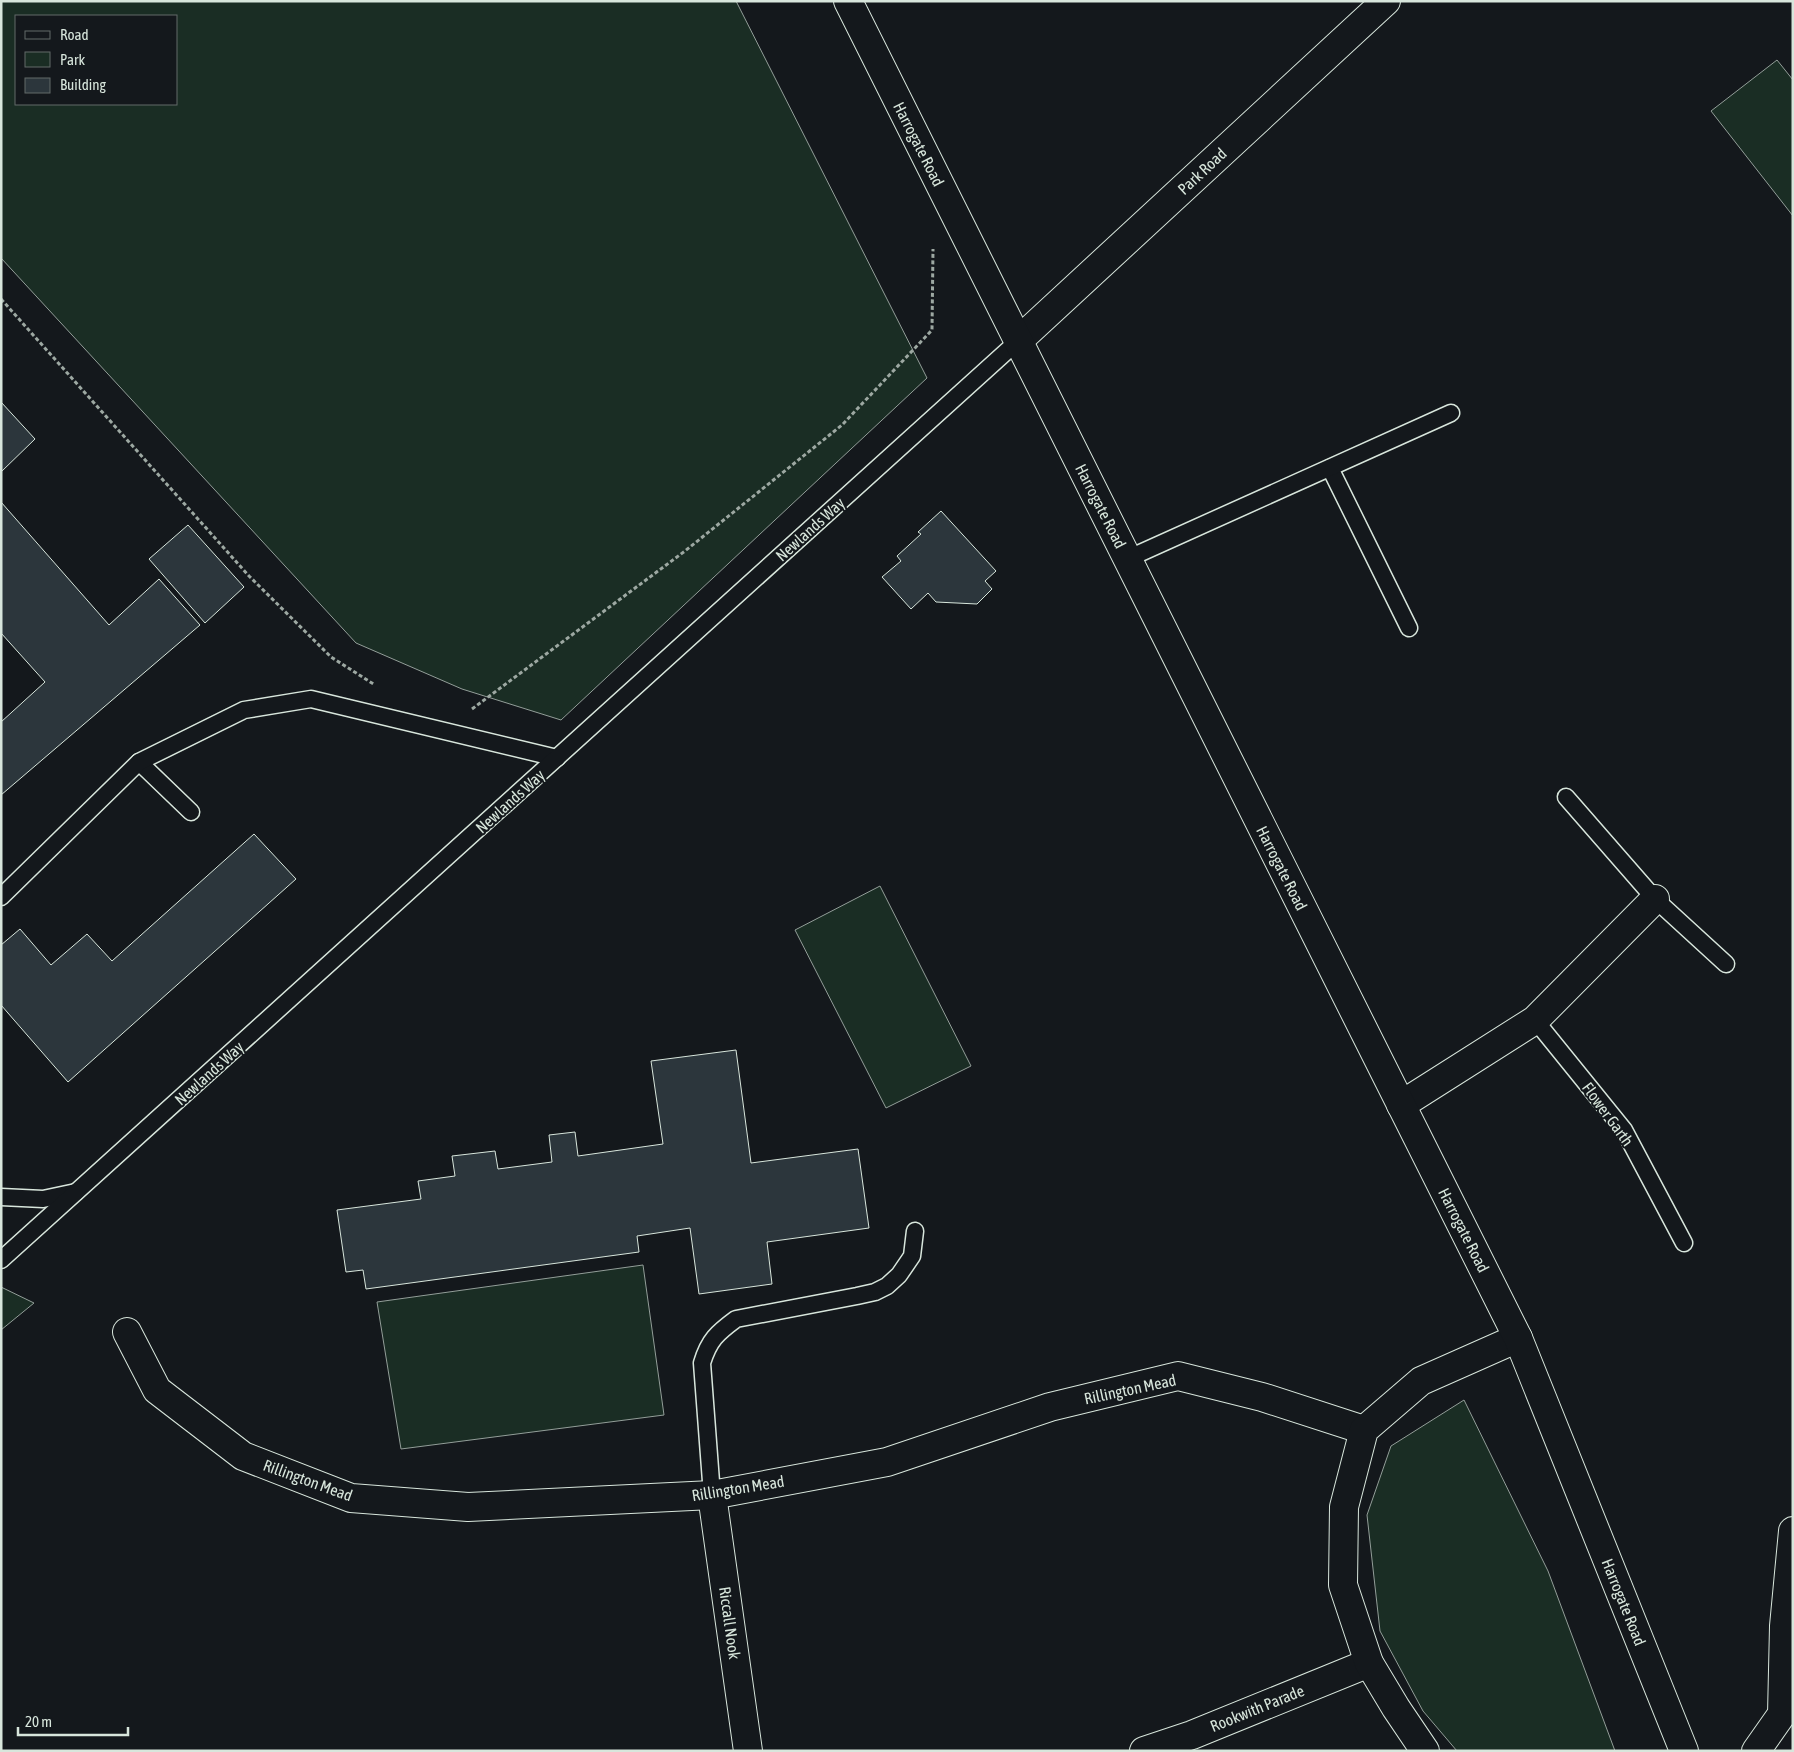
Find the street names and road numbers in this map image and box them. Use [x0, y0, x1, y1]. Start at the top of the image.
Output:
street label: Harrogate Road [889, 99, 948, 190]
street label: Park Road [1174, 144, 1230, 198]
street label: Harrogate Road [1071, 461, 1130, 552]
street label: Newlands Way [772, 493, 849, 565]
street label: Newlands Way [472, 765, 549, 837]
street label: Harrogate Road [1252, 823, 1311, 914]
street label: Newlands Way [171, 1037, 248, 1109]
street label: Flower Garth [1579, 1079, 1637, 1149]
street label: Harrogate Road [1434, 1185, 1493, 1276]
street label: Rillington Mead [1082, 1370, 1178, 1408]
street label: Rillington Mead [261, 1456, 355, 1505]
street label: Rillington Mead [690, 1472, 786, 1505]
street label: Harrogate Road [1597, 1556, 1650, 1648]
street label: Riccall Nook [716, 1586, 744, 1660]
street label: Rookwith Parade [1207, 1681, 1307, 1735]

